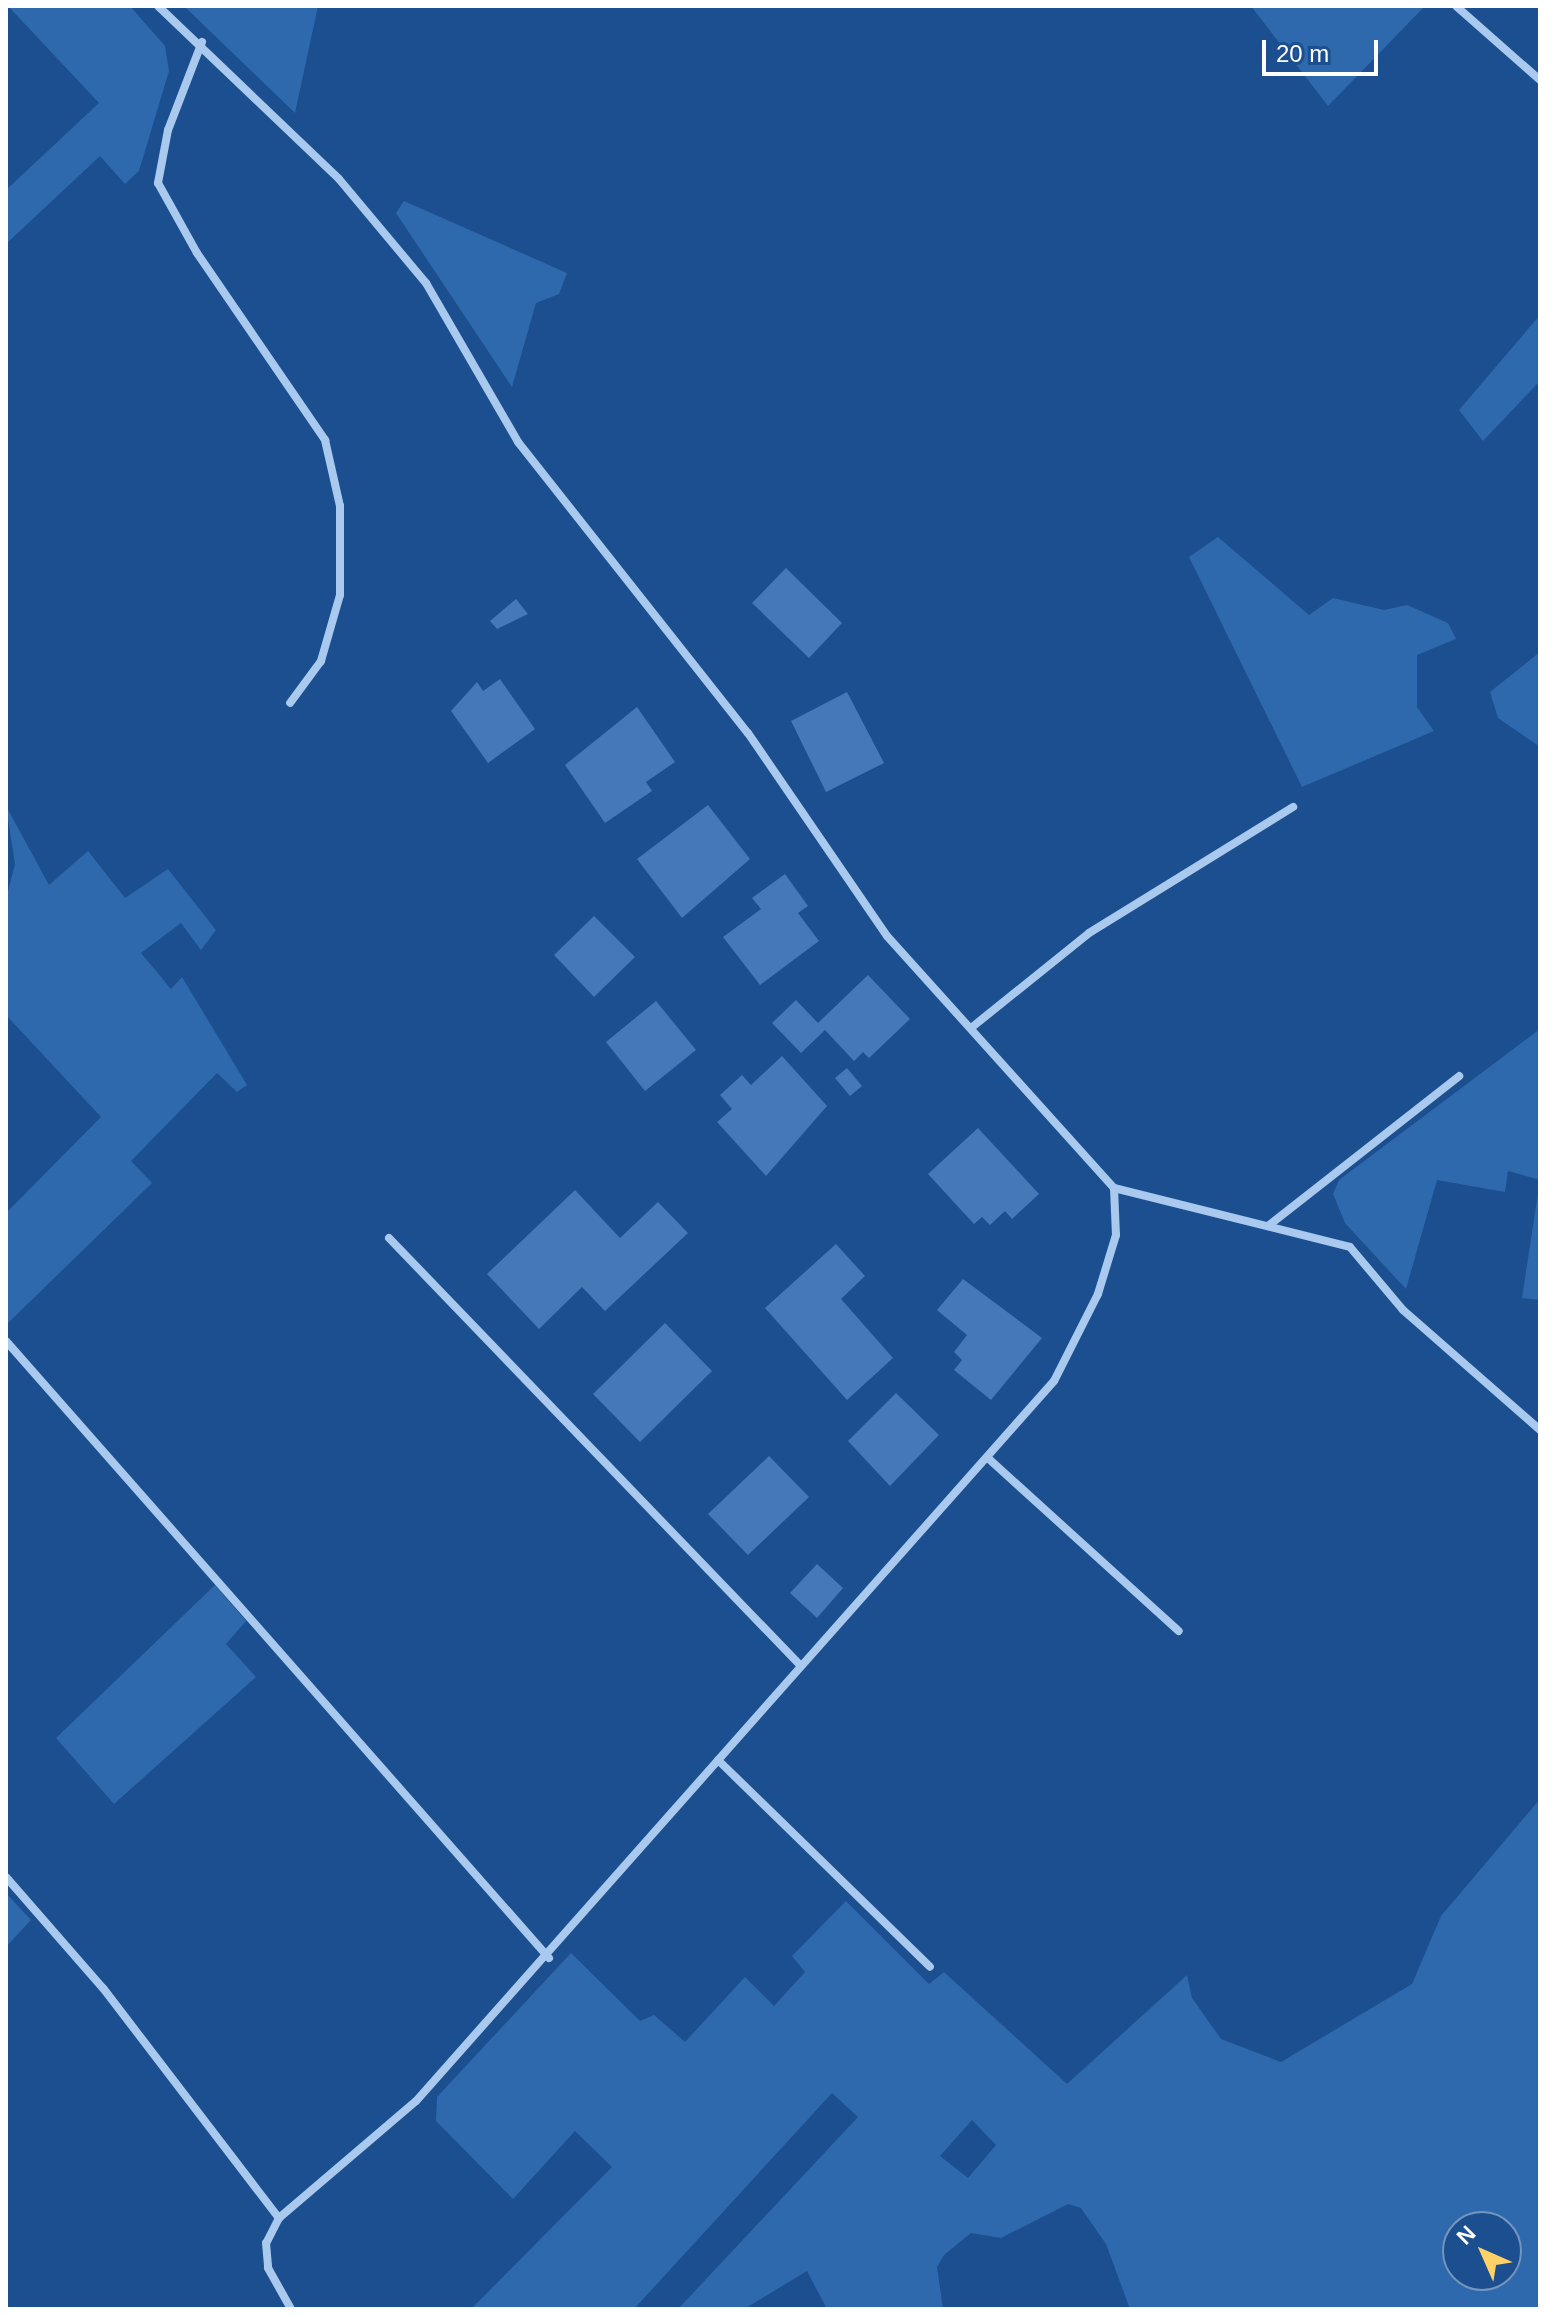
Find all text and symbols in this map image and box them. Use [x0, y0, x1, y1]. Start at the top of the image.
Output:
scale bar [1266, 24, 1382, 74]
text: 20 m [1276, 40, 1329, 67]
north arrow [1442, 2211, 1522, 2291]
text: N [1452, 2221, 1481, 2250]

